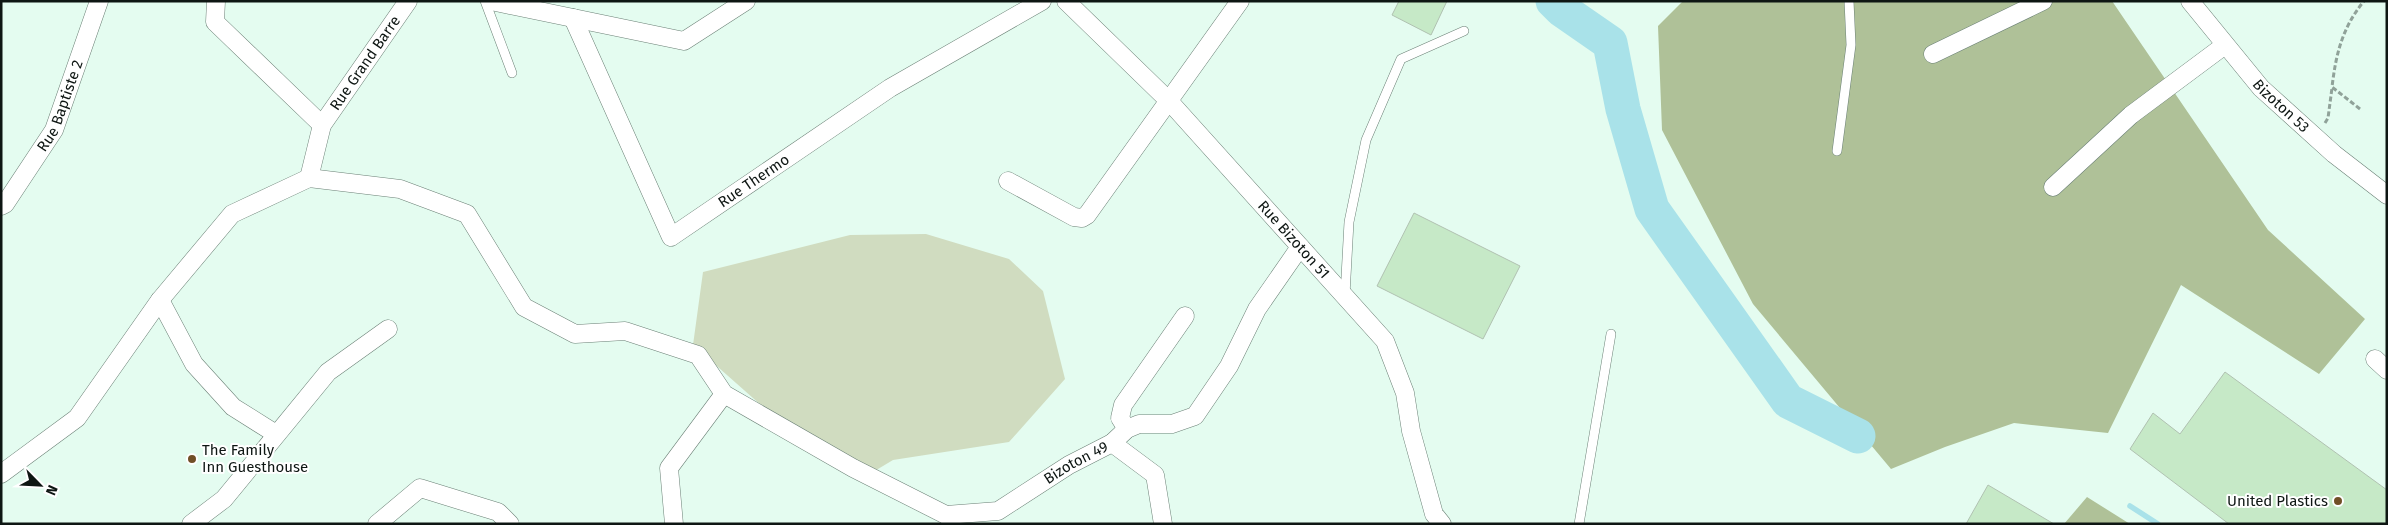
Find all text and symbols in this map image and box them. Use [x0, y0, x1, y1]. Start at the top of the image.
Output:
street label: Rue Grand Barre [326, 12, 404, 114]
street label: Rue Baptiste 2 [33, 58, 87, 155]
street label: Bizoton 53 [2249, 76, 2313, 136]
street label: Rue Thermo [715, 150, 793, 211]
street label: Rue Bizoton 51 [1254, 197, 1333, 282]
street label: Bizoton 49 [1040, 437, 1111, 488]
place label: The Family Inn Guesthouse [202, 441, 308, 476]
marker: The Family Inn Guesthouse [186, 453, 198, 465]
north arrow [15, 460, 65, 510]
text: N [42, 482, 61, 498]
place label: United Plastics [2227, 492, 2328, 510]
marker: United Plastics [2332, 495, 2344, 507]

